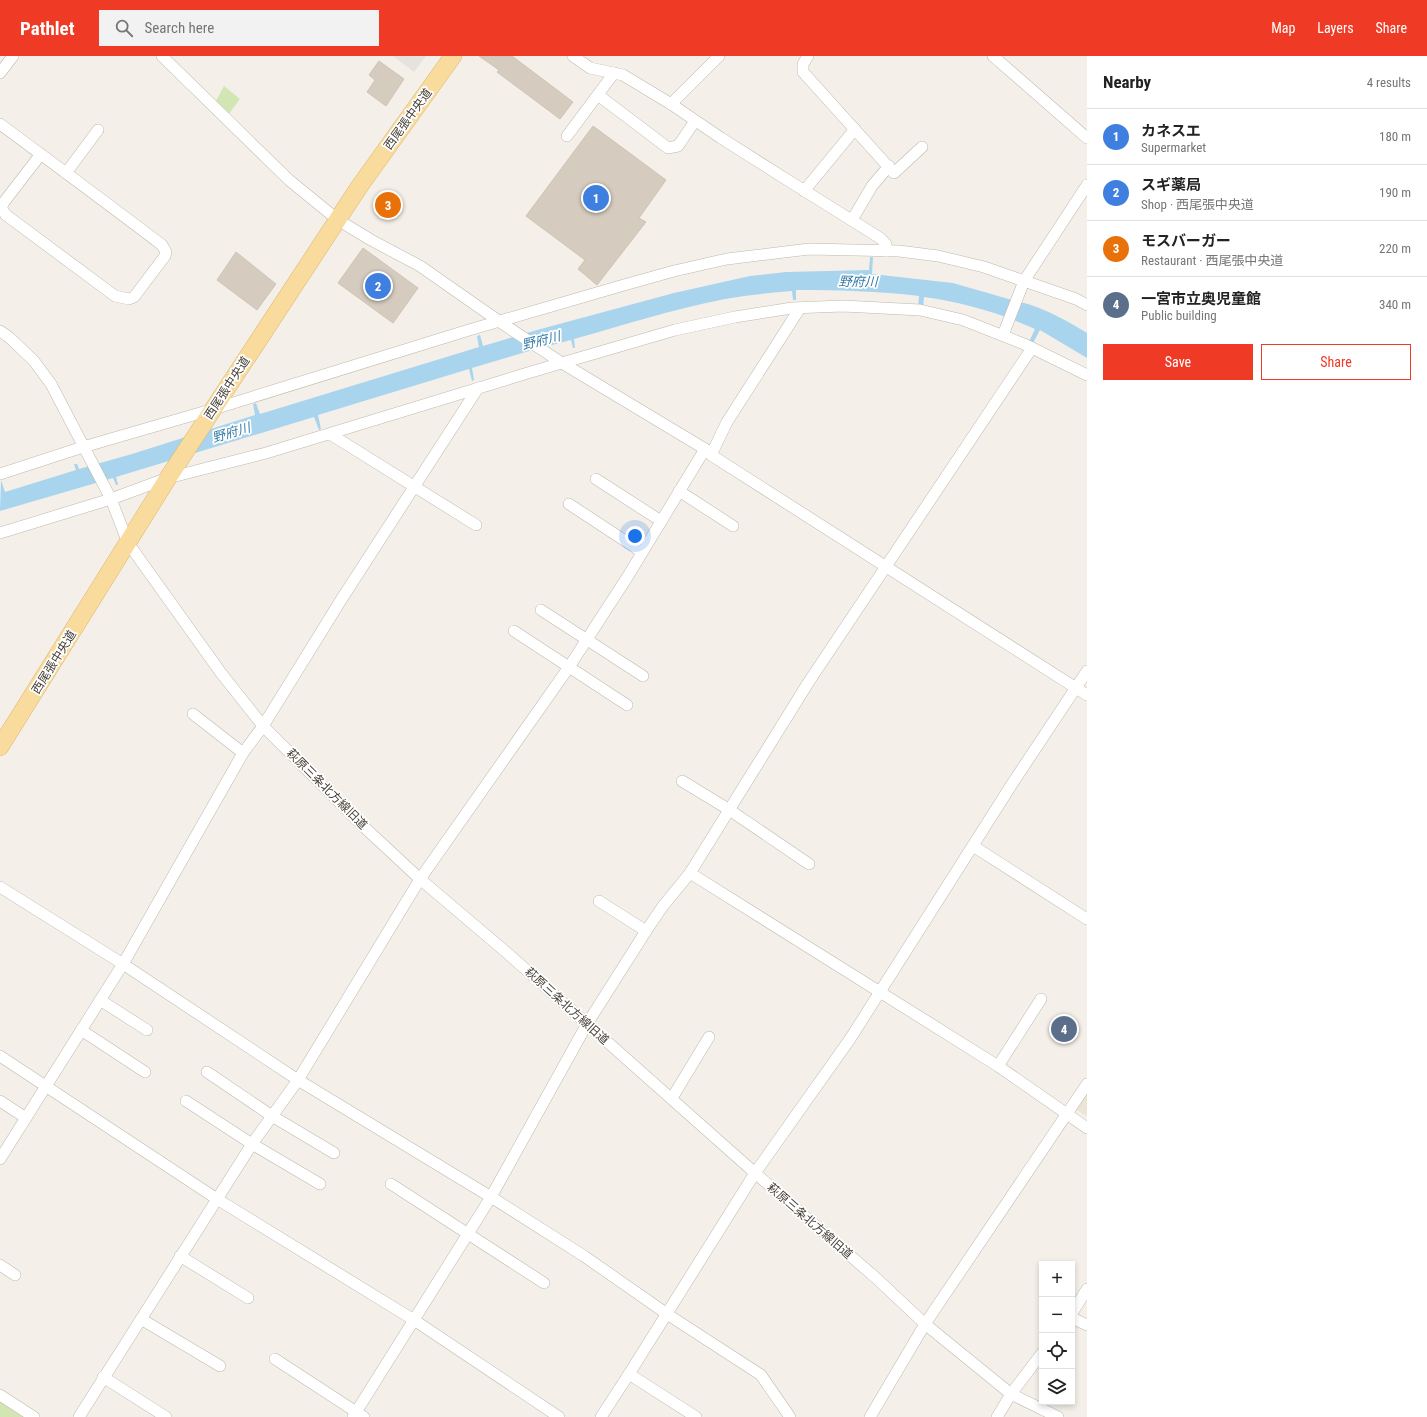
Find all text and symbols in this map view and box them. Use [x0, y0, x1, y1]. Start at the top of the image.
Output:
search box [99, 10, 379, 46]
text: Pathlet [20, 17, 75, 40]
icon: search [113, 17, 135, 39]
text: Search here [145, 19, 214, 37]
text: Map [1271, 20, 1295, 36]
text: Layers [1317, 20, 1354, 36]
text: Share [1376, 20, 1407, 36]
text: Nearby [1103, 72, 1151, 92]
text: 4 results [1367, 75, 1411, 90]
street label: 西尾張中央道 [381, 86, 435, 152]
text: カネスエ [1141, 122, 1201, 140]
text: 1 [1113, 129, 1119, 144]
text: 180 m [1379, 129, 1411, 144]
text: Supermarket [1141, 140, 1206, 155]
text: スギ薬局 [1141, 176, 1201, 194]
pin: 1 [583, 183, 609, 213]
text: 2 [1113, 185, 1119, 200]
text: 190 m [1379, 185, 1411, 200]
pin: 3 [375, 190, 401, 220]
text: Shop · 西尾張中央道 [1141, 197, 1254, 212]
text: モスバーガー [1141, 232, 1231, 250]
text: 3 [1113, 241, 1119, 256]
text: 220 m [1379, 241, 1411, 256]
text: Restaurant · 西尾張中央道 [1141, 253, 1284, 268]
pin: 2 [365, 271, 391, 301]
water label: 野府川 [838, 274, 880, 289]
text: 一宮市立奥児童館 [1141, 290, 1261, 308]
text: 4 [1113, 297, 1119, 312]
text: 340 m [1379, 297, 1411, 312]
text: Public building [1141, 308, 1217, 323]
water label: 野府川 [520, 328, 564, 352]
button: Save [1103, 344, 1253, 380]
button: Share [1261, 344, 1411, 380]
street label: 西尾張中央道 [202, 354, 252, 422]
water label: 野府川 [210, 419, 254, 445]
your location [625, 526, 645, 546]
street label: 西尾張中央道 [29, 628, 79, 696]
street label: 萩原三条北方線旧道 [284, 746, 370, 832]
street label: 萩原三条北方線旧道 [522, 965, 612, 1047]
pin: 4 [1051, 1014, 1077, 1044]
street label: 萩原三条北方線旧道 [765, 1180, 855, 1262]
map controls [1039, 1261, 1075, 1405]
button: + [1039, 1261, 1075, 1297]
button: − [1039, 1297, 1075, 1333]
button: locate [1039, 1333, 1075, 1369]
button: layers [1039, 1369, 1075, 1405]

